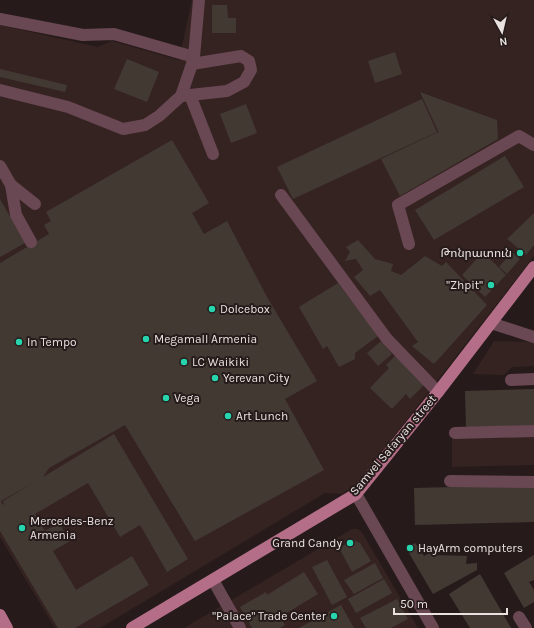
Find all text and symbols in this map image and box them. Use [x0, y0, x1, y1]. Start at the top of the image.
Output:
north arrow [482, 12, 522, 52]
text: N [499, 34, 508, 48]
place label: Թոնրատուն [440, 246, 512, 260]
marker: Թոնրատուն [515, 248, 525, 258]
place label: "Zhpit" [446, 278, 483, 292]
marker: "Zhpit" [486, 280, 496, 290]
place label: Dolcebox [220, 302, 270, 316]
marker: Dolcebox [207, 304, 217, 314]
place label: Megamall Armenia [154, 332, 257, 346]
marker: Megamall Armenia [141, 334, 151, 344]
place label: In Tempo [27, 335, 77, 349]
marker: In Tempo [14, 337, 24, 347]
place label: LC Waikiki [192, 355, 249, 369]
marker: LC Waikiki [179, 357, 189, 367]
place label: Yerevan City [223, 371, 290, 385]
marker: Yerevan City [210, 373, 220, 383]
place label: Vega [174, 391, 200, 405]
street label: Samvel Safaryan street [347, 392, 439, 498]
marker: Vega [161, 393, 171, 403]
place label: Art Lunch [236, 409, 288, 423]
marker: Art Lunch [223, 411, 233, 421]
place label: Mercedes-Benz Armenia [30, 514, 114, 542]
marker: Mercedes-Benz Armenia [17, 523, 27, 533]
place label: Grand Candy [272, 536, 342, 550]
marker: Grand Candy [345, 538, 355, 548]
place label: HayArm computers [418, 541, 523, 555]
marker: HayArm computers [405, 543, 415, 553]
scale bar [394, 590, 507, 616]
text: 50 m [400, 597, 428, 611]
place label: "Palace" Trade Center [212, 609, 327, 623]
marker: "Palace" Trade Center [329, 611, 339, 621]

